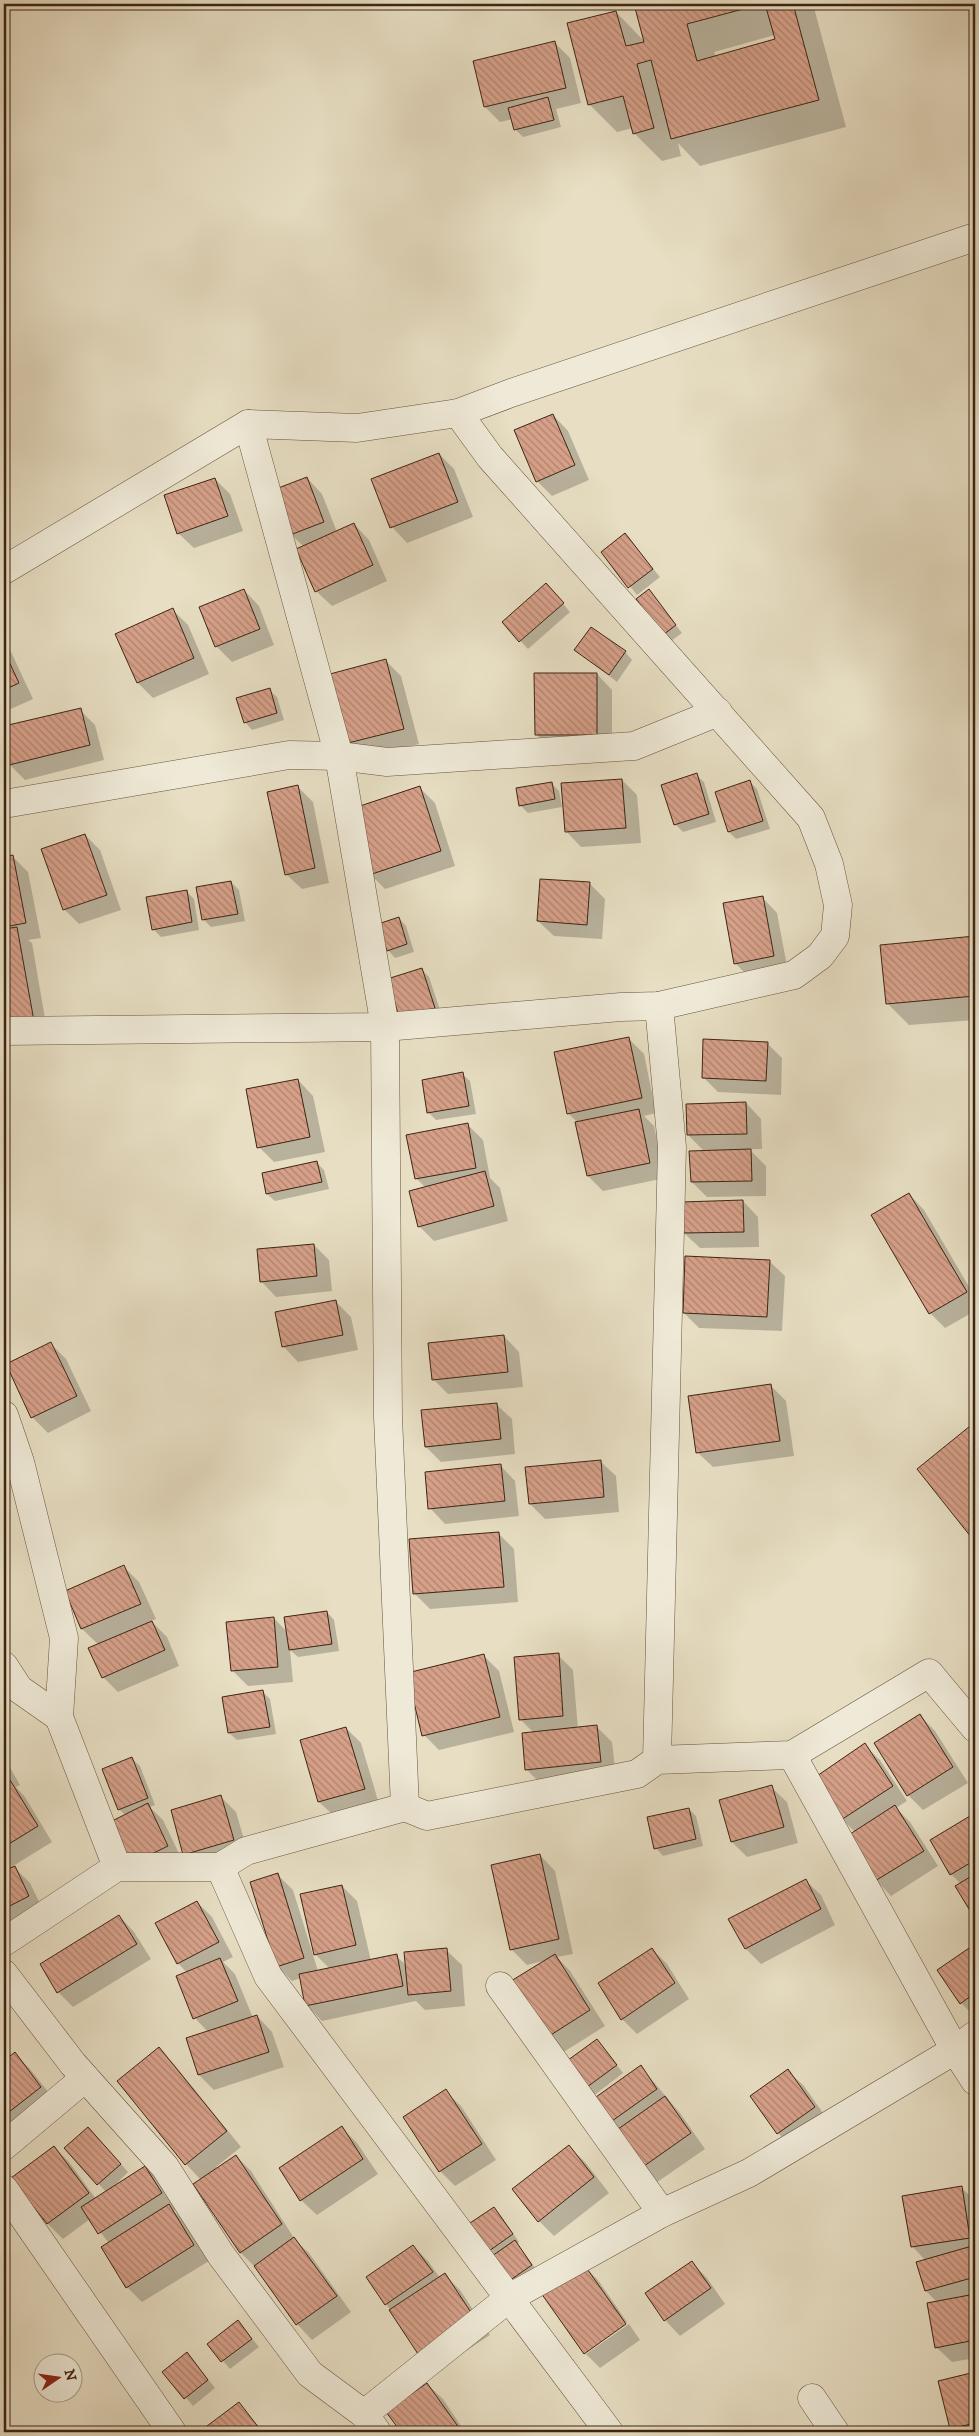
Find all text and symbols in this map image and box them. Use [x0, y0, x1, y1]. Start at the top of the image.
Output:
north arrow [32, 2354, 82, 2404]
text: N [60, 2368, 80, 2383]

